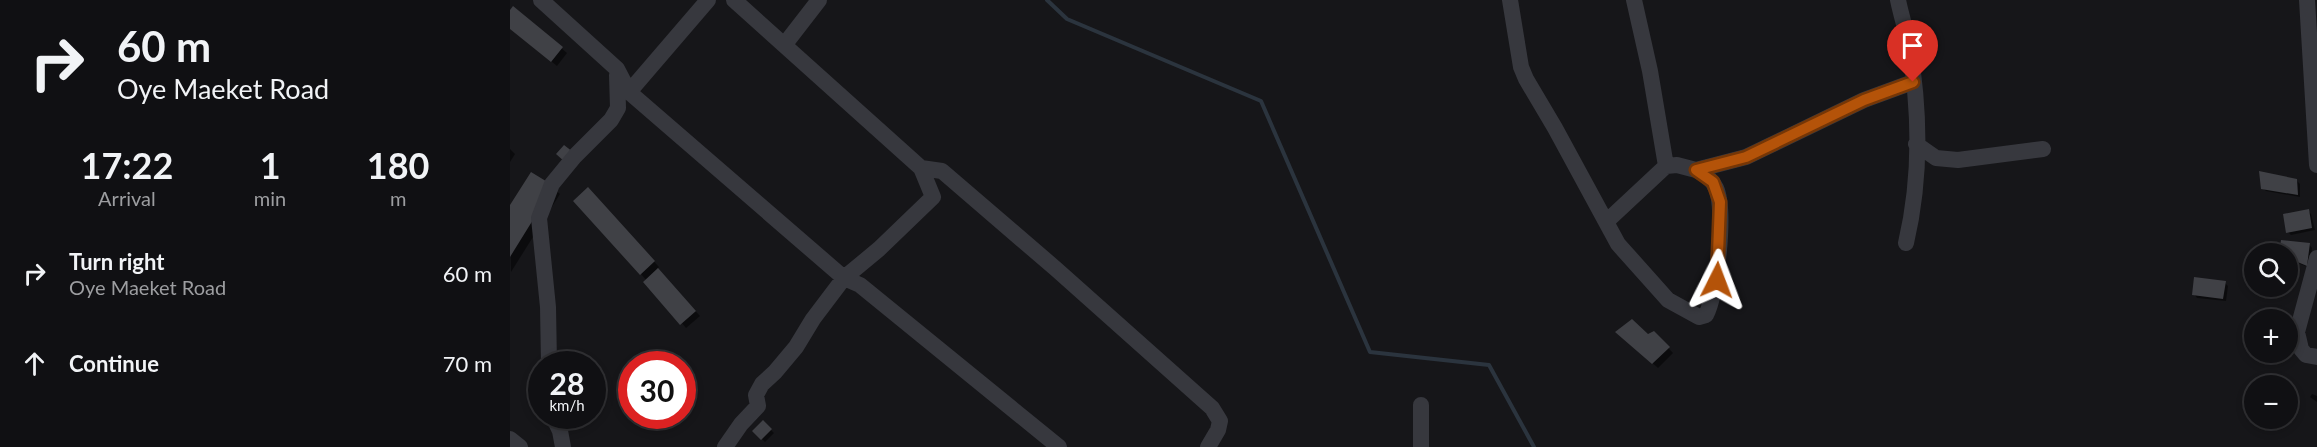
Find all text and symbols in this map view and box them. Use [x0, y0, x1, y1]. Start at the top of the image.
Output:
pin [1887, 20, 1938, 82]
text: 60 m [117, 21, 211, 71]
icon: right [18, 24, 96, 102]
icon: arrive [1896, 29, 1929, 62]
text: Oye Maeket Road [117, 72, 329, 105]
text: 17:22 [81, 143, 173, 187]
text: 1 [260, 143, 281, 187]
text: 180 [367, 143, 429, 187]
text: Arrival [98, 186, 156, 210]
text: min [254, 186, 286, 210]
text: m [390, 186, 406, 210]
map controls [2244, 243, 2298, 429]
button: search [2244, 243, 2298, 297]
text: Turn right [69, 248, 164, 275]
position arrow [1685, 248, 1749, 312]
icon: right [18, 257, 51, 290]
text: 60 m [443, 260, 492, 287]
text: Oye Maeket Road [69, 275, 226, 299]
button: + [2244, 309, 2298, 363]
icon: ahead [18, 347, 51, 380]
text: Continue [69, 350, 159, 377]
text: 70 m [443, 350, 492, 377]
speed limit sign: 30 [618, 351, 696, 429]
text: 28 [550, 365, 584, 401]
button: − [2244, 375, 2298, 429]
text: km/h [549, 396, 585, 414]

